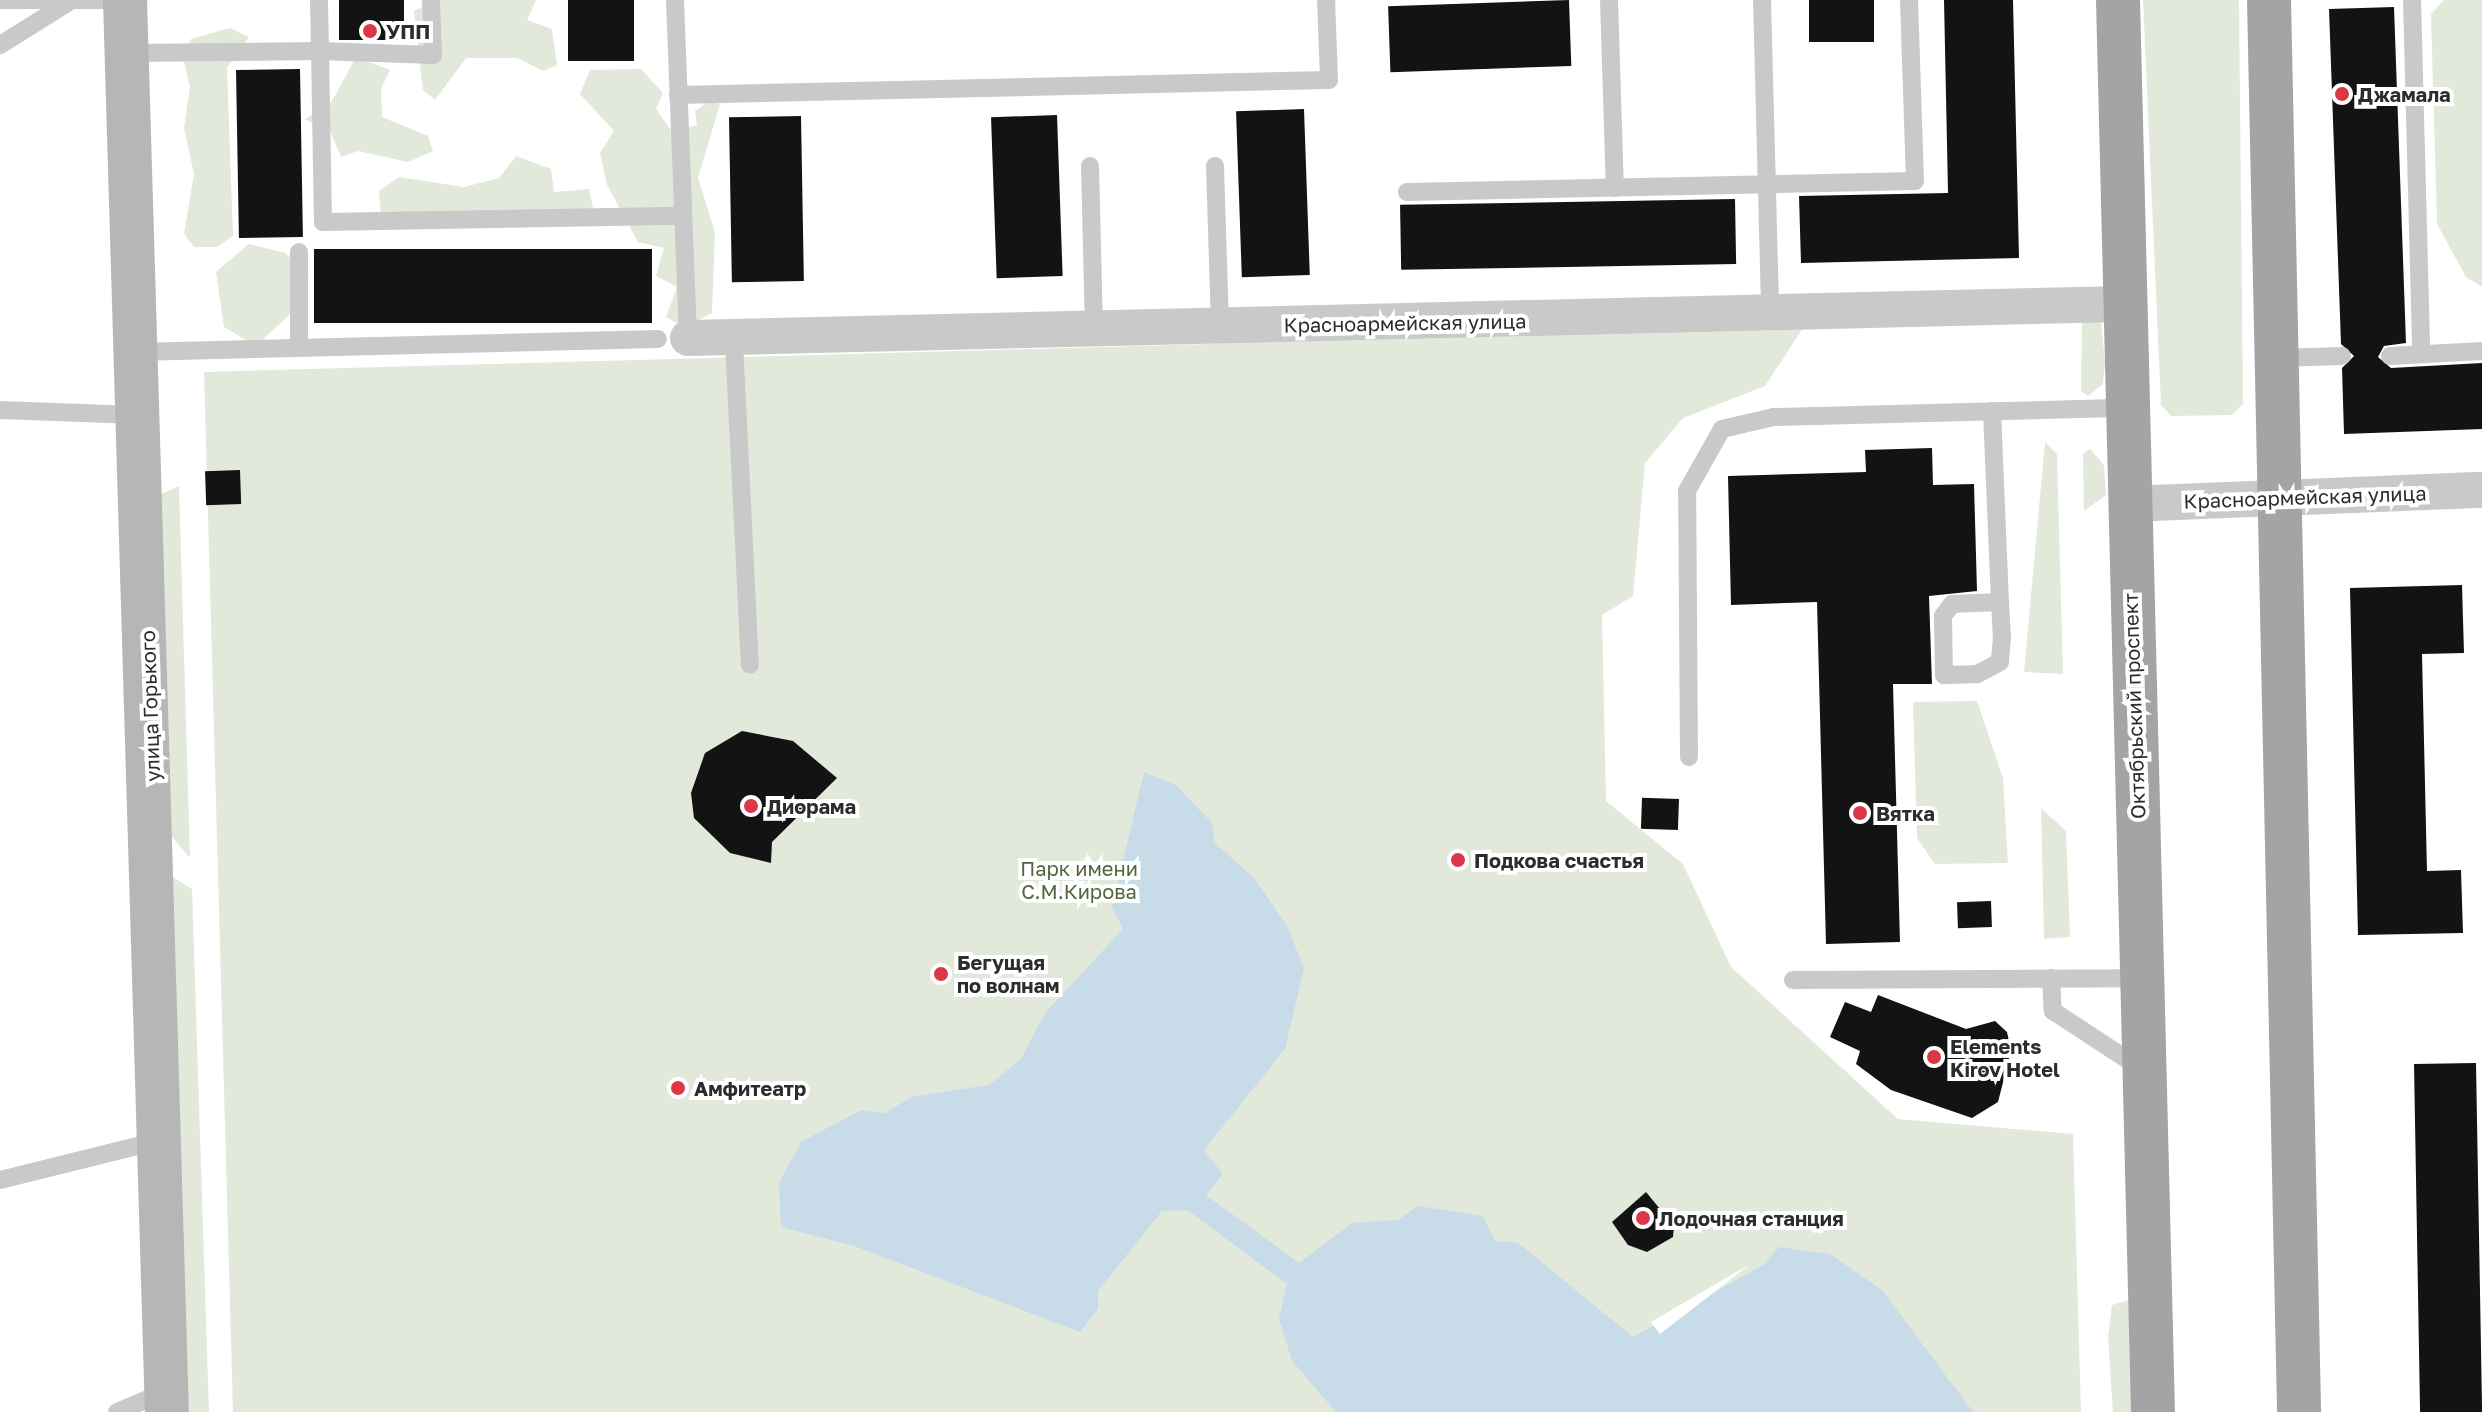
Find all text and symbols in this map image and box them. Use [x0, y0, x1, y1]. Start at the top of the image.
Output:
place label: УПП [386, 19, 430, 43]
marker: УПП [361, 22, 379, 40]
place label: Джамала [2358, 82, 2451, 106]
marker: Джамала [2333, 85, 2351, 103]
street label: Красноармейская улица [1283, 309, 1527, 337]
street label: Красноармейская улица [2183, 481, 2427, 513]
street label: Октябрьский проспект [2118, 593, 2150, 819]
street label: улица Горького [135, 630, 165, 782]
place label: Диорама [767, 794, 856, 818]
marker: Диорама [742, 797, 760, 815]
place label: Вятка [1876, 801, 1935, 825]
marker: Вятка [1851, 804, 1869, 822]
place label: Подкова счастья [1474, 848, 1644, 872]
marker: Подкова счастья [1449, 851, 1467, 869]
park label: Парк имени С.М.Кирова [1020, 856, 1138, 903]
place label: Бегущая по волнам [957, 950, 1060, 997]
marker: Бегущая по волнам [932, 965, 950, 983]
place label: Elements Kirov Hotel [1950, 1034, 2060, 1081]
marker: Elements Kirov Hotel [1925, 1048, 1943, 1066]
place label: Амфитеатр [694, 1076, 806, 1100]
marker: Амфитеатр [669, 1079, 687, 1097]
place label: Лодочная станция [1659, 1206, 1844, 1230]
marker: Лодочная станция [1634, 1209, 1652, 1227]

